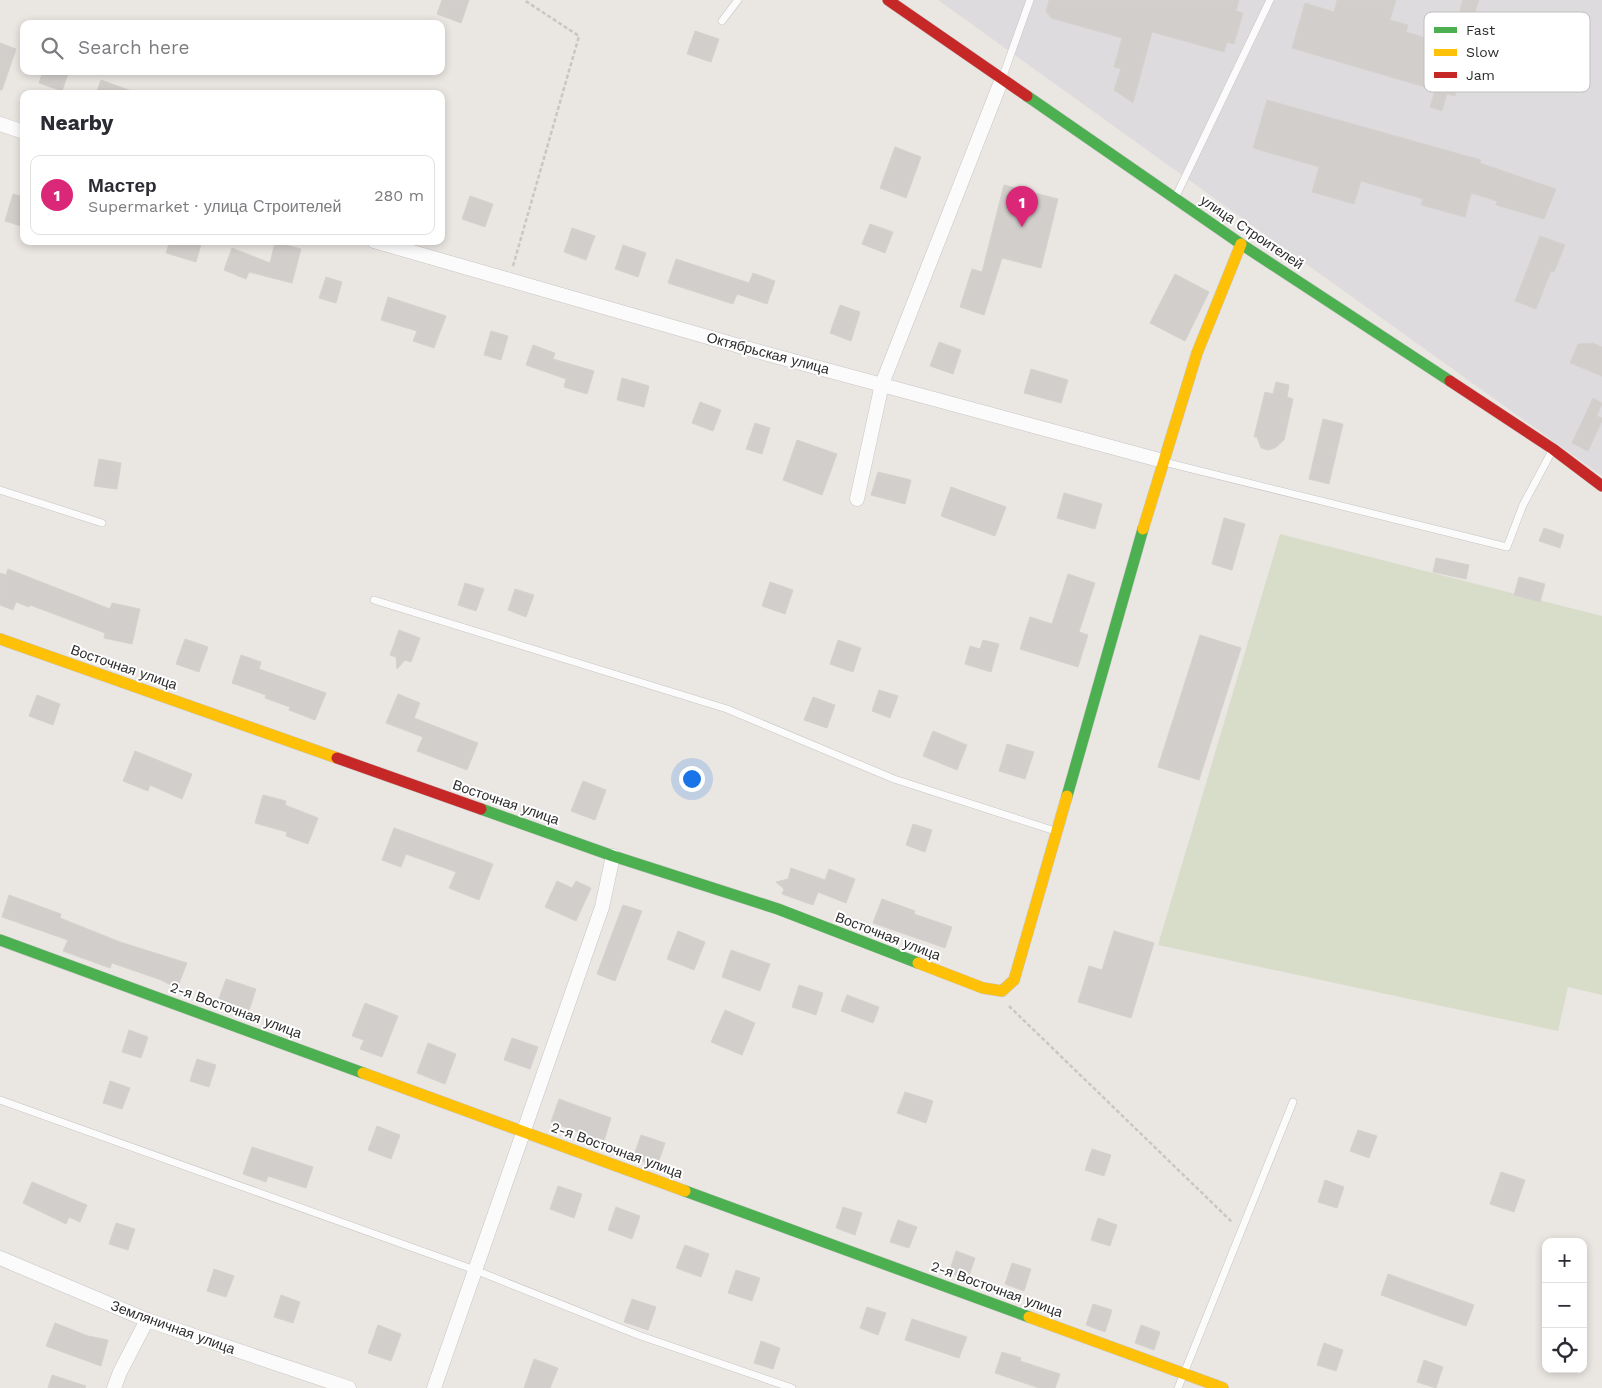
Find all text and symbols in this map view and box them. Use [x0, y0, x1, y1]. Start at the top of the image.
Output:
legend [1424, 12, 1590, 92]
search box [20, 20, 445, 75]
text: Fast [1466, 22, 1495, 38]
icon: search [38, 34, 66, 62]
text: Search here [78, 36, 189, 59]
text: Slow [1466, 44, 1499, 60]
text: Jam [1466, 67, 1495, 83]
text: Nearby [40, 110, 113, 135]
text: Мастер [88, 174, 157, 197]
text: 1 [54, 186, 60, 205]
text: 280 m [374, 186, 424, 205]
pin: 1 [1006, 186, 1038, 227]
street label: улица Строителей [1198, 192, 1306, 272]
text: Supermarket · улица Строителей [88, 197, 341, 216]
street label: Октябрьская улица [705, 329, 831, 377]
street label: Восточная улица [69, 641, 180, 693]
your location [679, 766, 705, 792]
street label: Восточная улица [451, 776, 562, 828]
street label: Восточная улица [833, 909, 943, 964]
street label: 2-я Восточная улица [168, 979, 304, 1041]
street label: 2-я Восточная улица [549, 1119, 685, 1181]
map controls [1542, 1238, 1587, 1373]
button: + [1542, 1238, 1587, 1283]
street label: 2-я Восточная улица [929, 1258, 1065, 1320]
button: − [1542, 1283, 1587, 1328]
street label: Земляничная улица [109, 1297, 237, 1357]
button: locate [1542, 1328, 1587, 1373]

